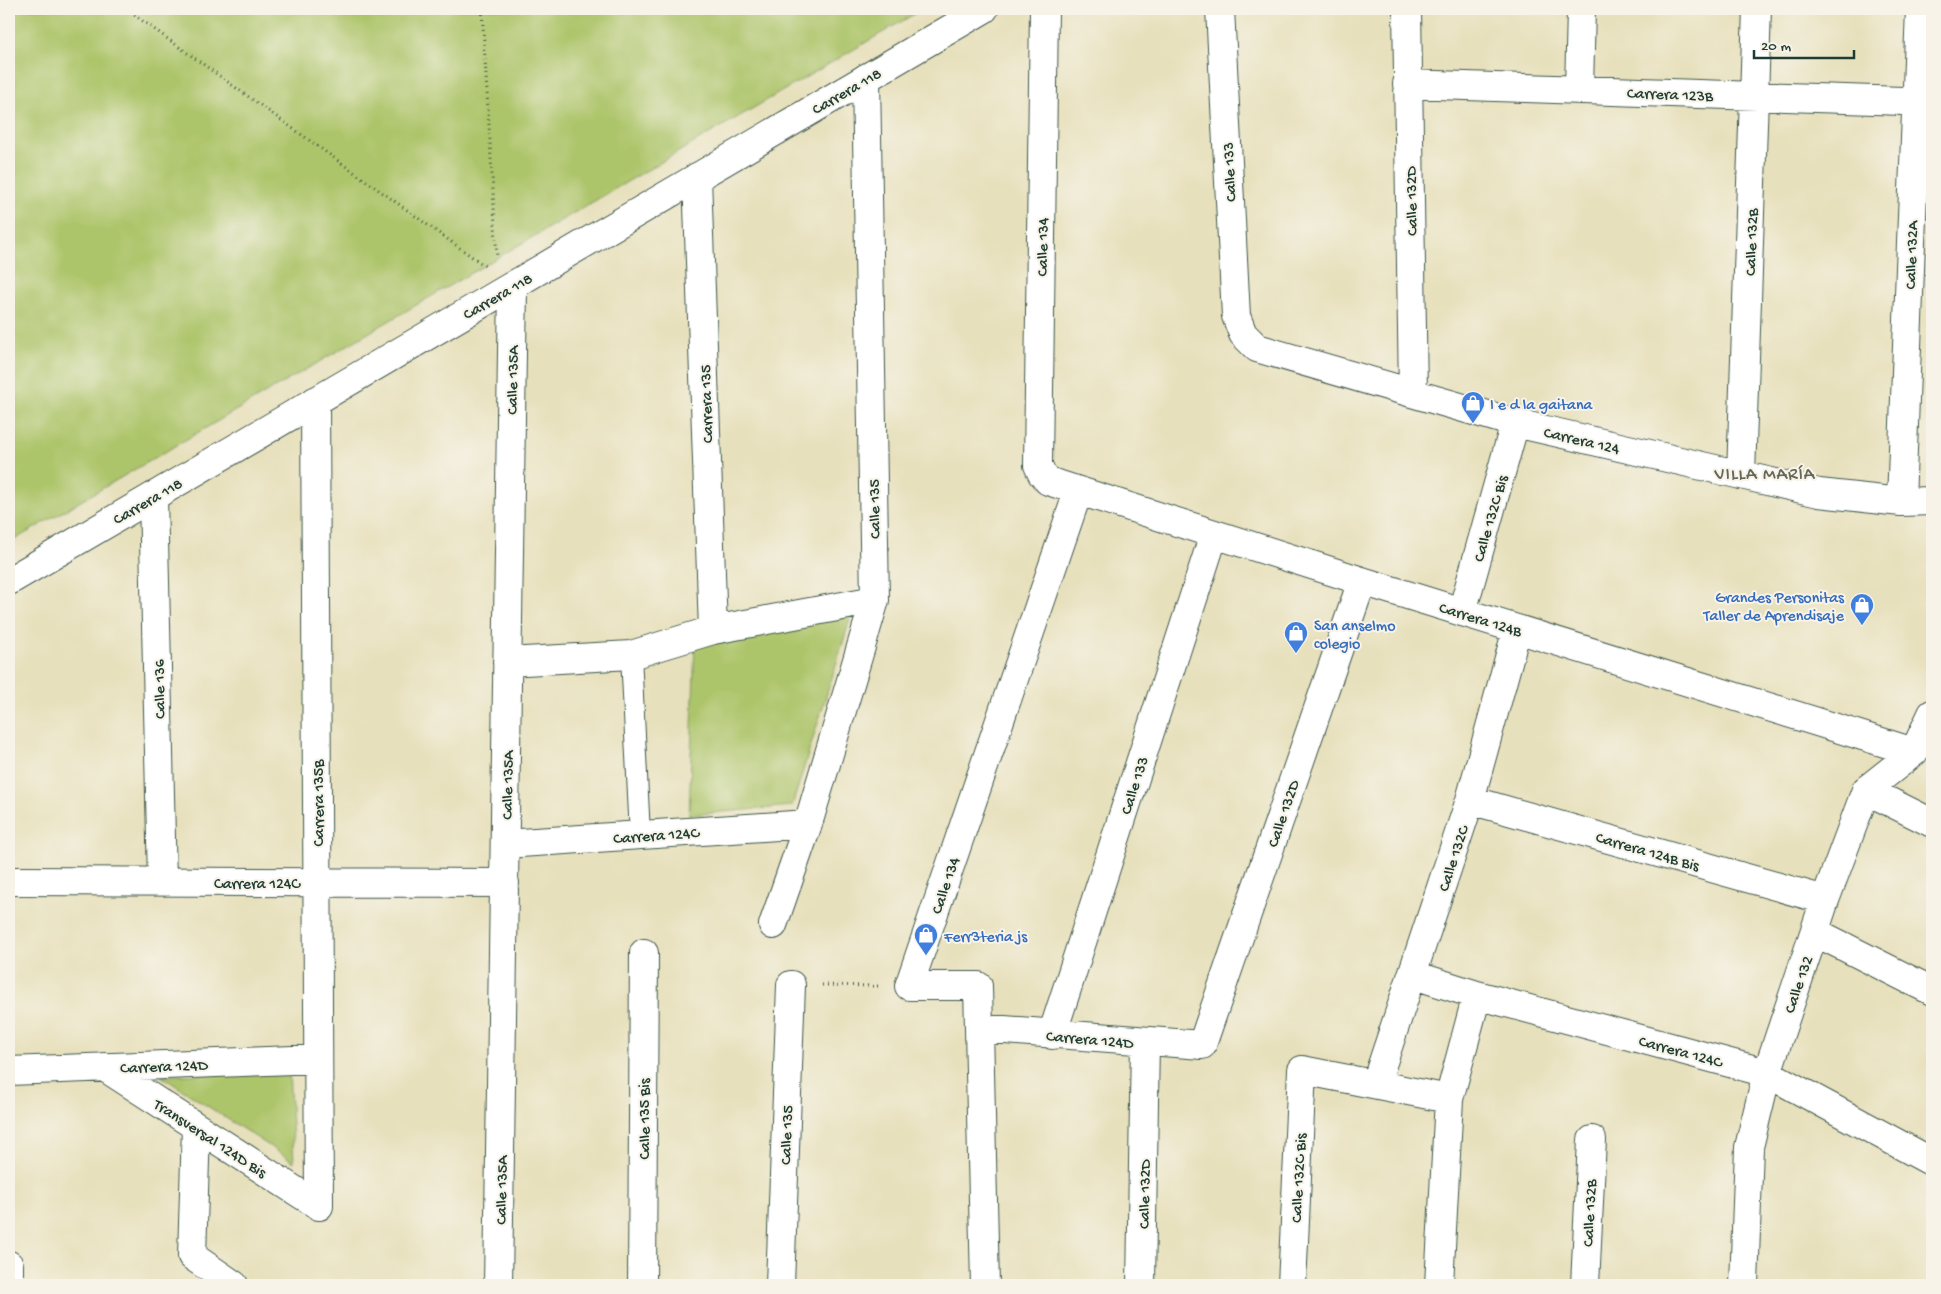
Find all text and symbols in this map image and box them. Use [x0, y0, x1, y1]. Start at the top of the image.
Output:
scale bar [1754, 28, 1854, 60]
text: 20 m [1761, 38, 1791, 56]
street label: Carrera 118 [810, 65, 886, 121]
street label: Carrera 123B [1626, 85, 1714, 108]
street label: Calle 133 [1220, 142, 1243, 202]
street label: Calle 132D [1403, 165, 1424, 236]
street label: Calle 132B [1743, 207, 1764, 276]
street label: Calle 134 [1034, 217, 1055, 277]
street label: Calle 132A [1903, 219, 1924, 290]
street label: Carrera 118 [461, 270, 537, 326]
street label: Calle 135A [504, 344, 525, 415]
street label: Carrera 135 [698, 364, 719, 444]
shop icon: I e d la gaitana [1460, 390, 1486, 424]
place label: I e d la gaitana [1490, 397, 1594, 416]
street label: Carrera 124 [1541, 424, 1621, 460]
district label: VILLA MARÍA [1714, 465, 1816, 486]
street label: Calle 132C Bis [1471, 472, 1514, 564]
street label: Carrera 118 [111, 475, 187, 531]
street label: Calle 135 [866, 479, 887, 539]
place label: Grandes Personitas Taller de Aprendisaje [1702, 590, 1845, 627]
shop icon: Grandes Personitas Taller de Aprendisaje [1849, 592, 1875, 626]
street label: Carrera 124B [1436, 600, 1524, 643]
place label: San anselmo colegio [1314, 618, 1396, 655]
shop icon: San anselmo colegio [1283, 620, 1309, 654]
street label: Calle 136 [151, 658, 172, 719]
street label: Calle 135A [499, 749, 520, 820]
street label: Calle 133 [1118, 755, 1155, 817]
street label: Carrera 135B [311, 759, 330, 846]
street label: Calle 132D [1265, 778, 1306, 850]
street label: Calle 132C [1436, 823, 1475, 894]
street label: Carrera 124C [613, 825, 701, 850]
street label: Carrera 124B Bis [1593, 830, 1702, 878]
street label: Calle 134 [929, 855, 966, 917]
street label: Carrera 124C [214, 876, 301, 895]
shop icon: Ferr3teria js [913, 922, 939, 956]
place label: Ferr3teria js [943, 929, 1028, 948]
street label: Calle 132 [1782, 954, 1819, 1016]
street label: Carrera 124D [1045, 1028, 1135, 1055]
street label: Carrera 124C [1636, 1033, 1725, 1074]
street label: Carrera 124D [120, 1057, 209, 1080]
street label: Calle 135 Bis [637, 1077, 656, 1160]
street label: Transversal 124D Bis [148, 1096, 270, 1184]
street label: Calle 135 [778, 1105, 799, 1165]
street label: Calle 132C Bis [1289, 1132, 1312, 1223]
street label: Calle 135A [493, 1154, 514, 1225]
street label: Calle 132D [1136, 1158, 1157, 1229]
street label: Calle 132B [1580, 1178, 1603, 1247]

